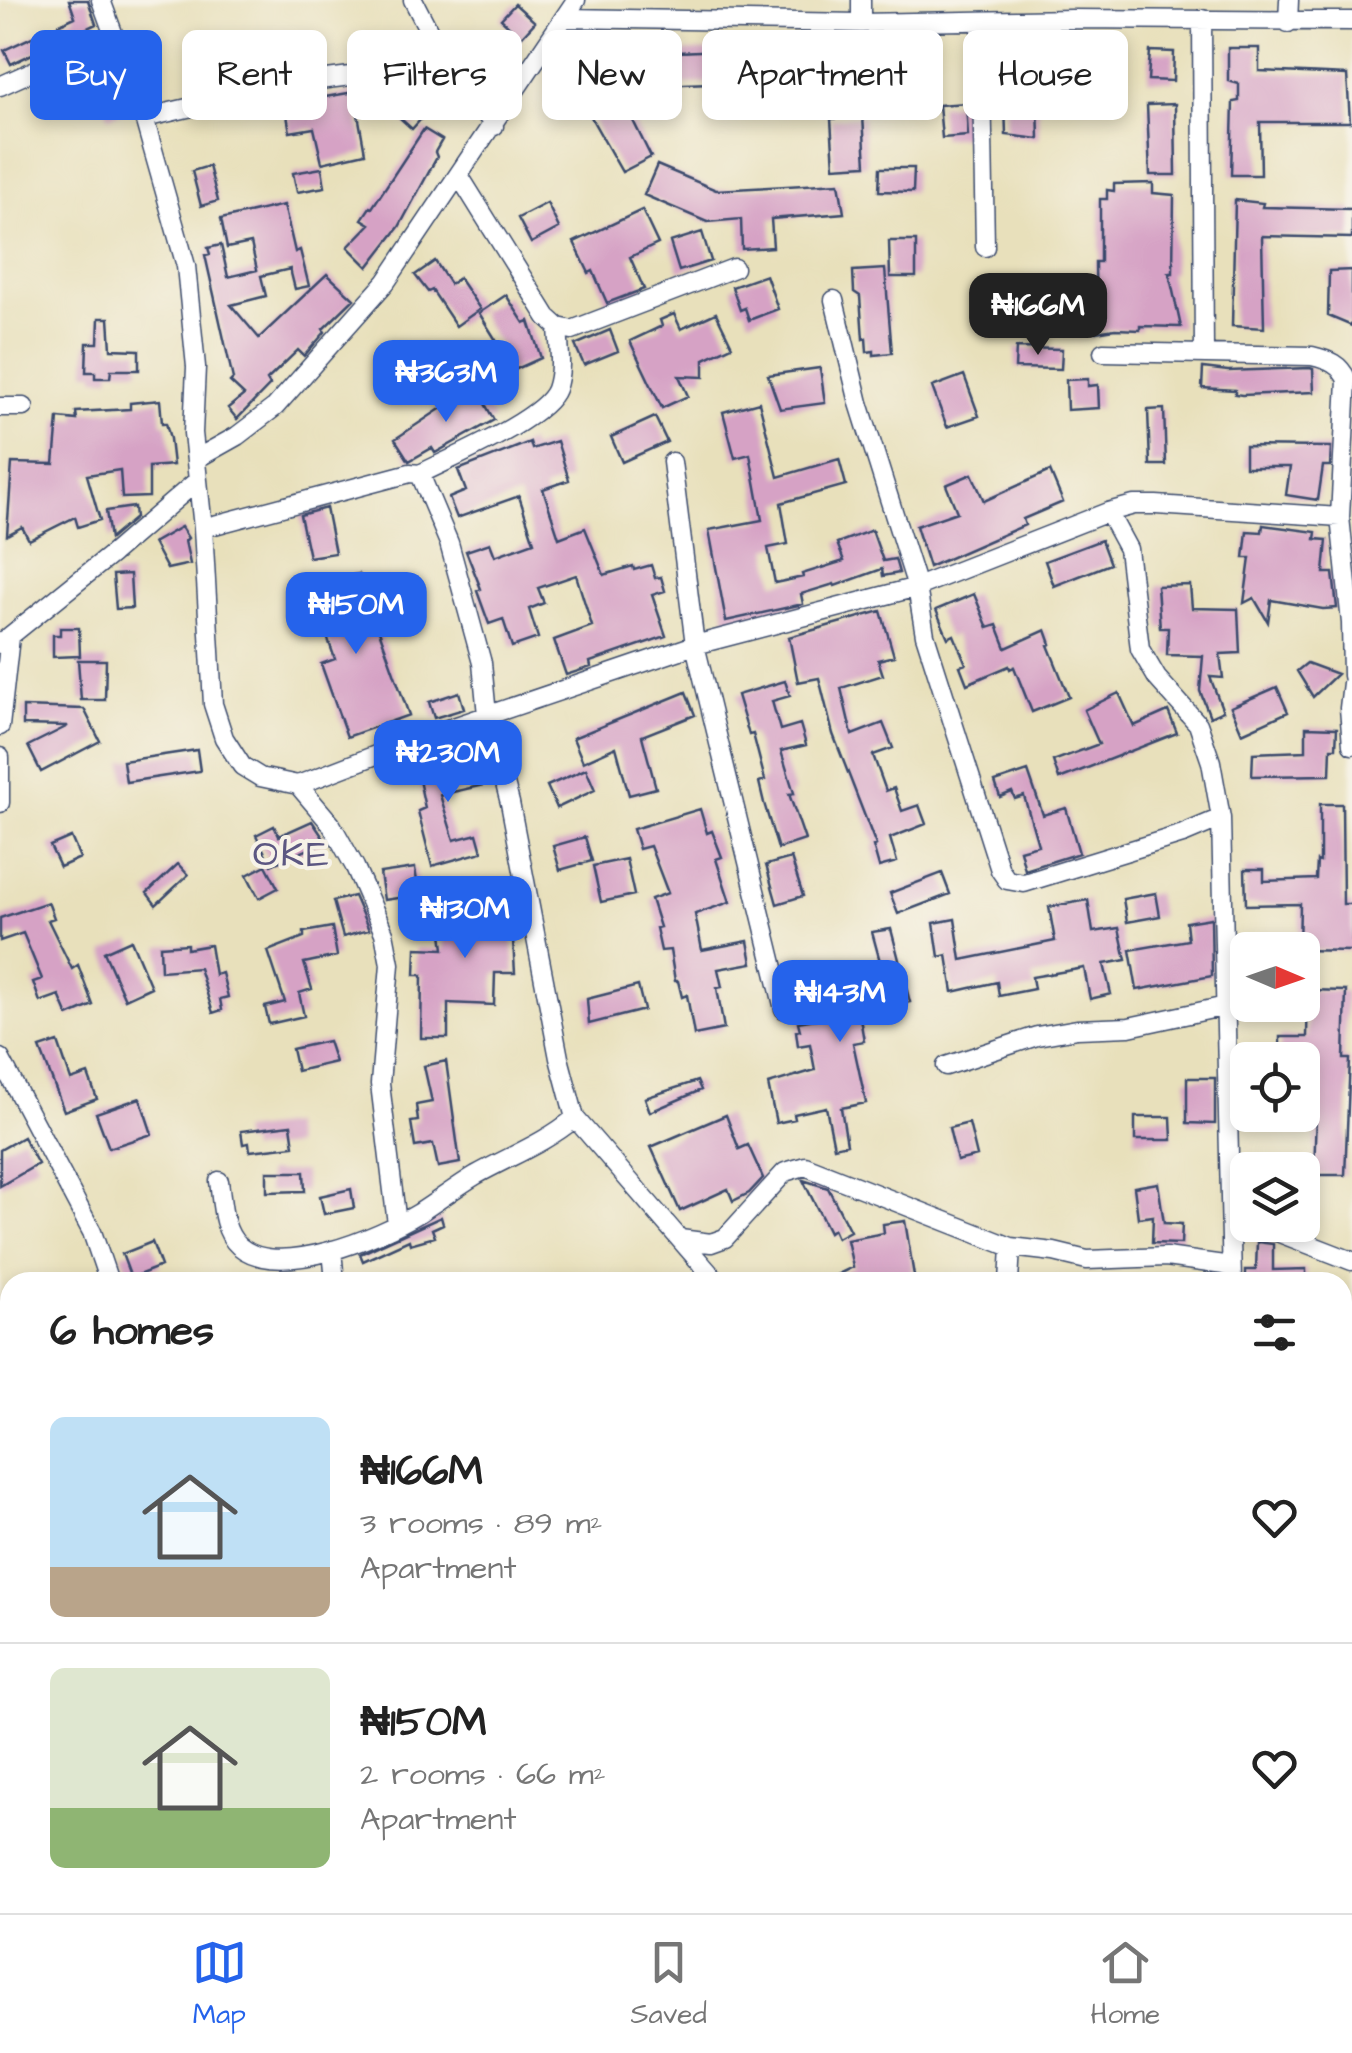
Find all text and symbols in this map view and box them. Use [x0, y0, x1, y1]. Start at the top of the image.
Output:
chip: Buy [30, 30, 162, 120]
chip: Rent [182, 30, 327, 120]
chip: Filters [347, 30, 522, 120]
chip: New [542, 30, 682, 120]
chip: Apartment [702, 30, 943, 120]
chip: House [963, 30, 1128, 120]
pin: ₦166M [968, 273, 1108, 358]
text: ₦166M [991, 283, 1085, 328]
pin: ₦363M [376, 340, 516, 425]
text: ₦363M [395, 350, 497, 395]
pin: ₦150M [286, 572, 426, 657]
text: ₦150M [308, 582, 404, 627]
pin: ₦230M [378, 720, 518, 805]
text: ₦230M [396, 730, 500, 775]
district label: OKE [253, 829, 331, 881]
pin: ₦130M [395, 876, 535, 961]
text: ₦130M [420, 886, 510, 931]
north arrow [1230, 932, 1320, 1022]
map controls [1230, 932, 1320, 1242]
pin: ₦143M [770, 960, 910, 1045]
text: ₦143M [794, 970, 886, 1015]
button: locate [1230, 1042, 1320, 1132]
button: layers [1230, 1152, 1320, 1242]
text: 6 homes [50, 1303, 214, 1361]
icon: filters [1247, 1305, 1302, 1360]
text: ₦166M [360, 1443, 483, 1501]
icon: home [130, 1457, 250, 1577]
icon: heart [1247, 1490, 1302, 1545]
text: 3 rooms · 89 m² [360, 1501, 603, 1546]
text: Apartment [360, 1546, 516, 1591]
text: ₦150M [360, 1694, 487, 1752]
icon: home [130, 1708, 250, 1828]
icon: heart [1247, 1741, 1302, 1796]
text: 2 rooms · 66 m² [360, 1752, 606, 1797]
text: Apartment [360, 1797, 516, 1842]
tab: Map [192, 1935, 247, 2034]
tab: Saved [631, 1935, 707, 2034]
tab: Home [1090, 1935, 1160, 2034]

